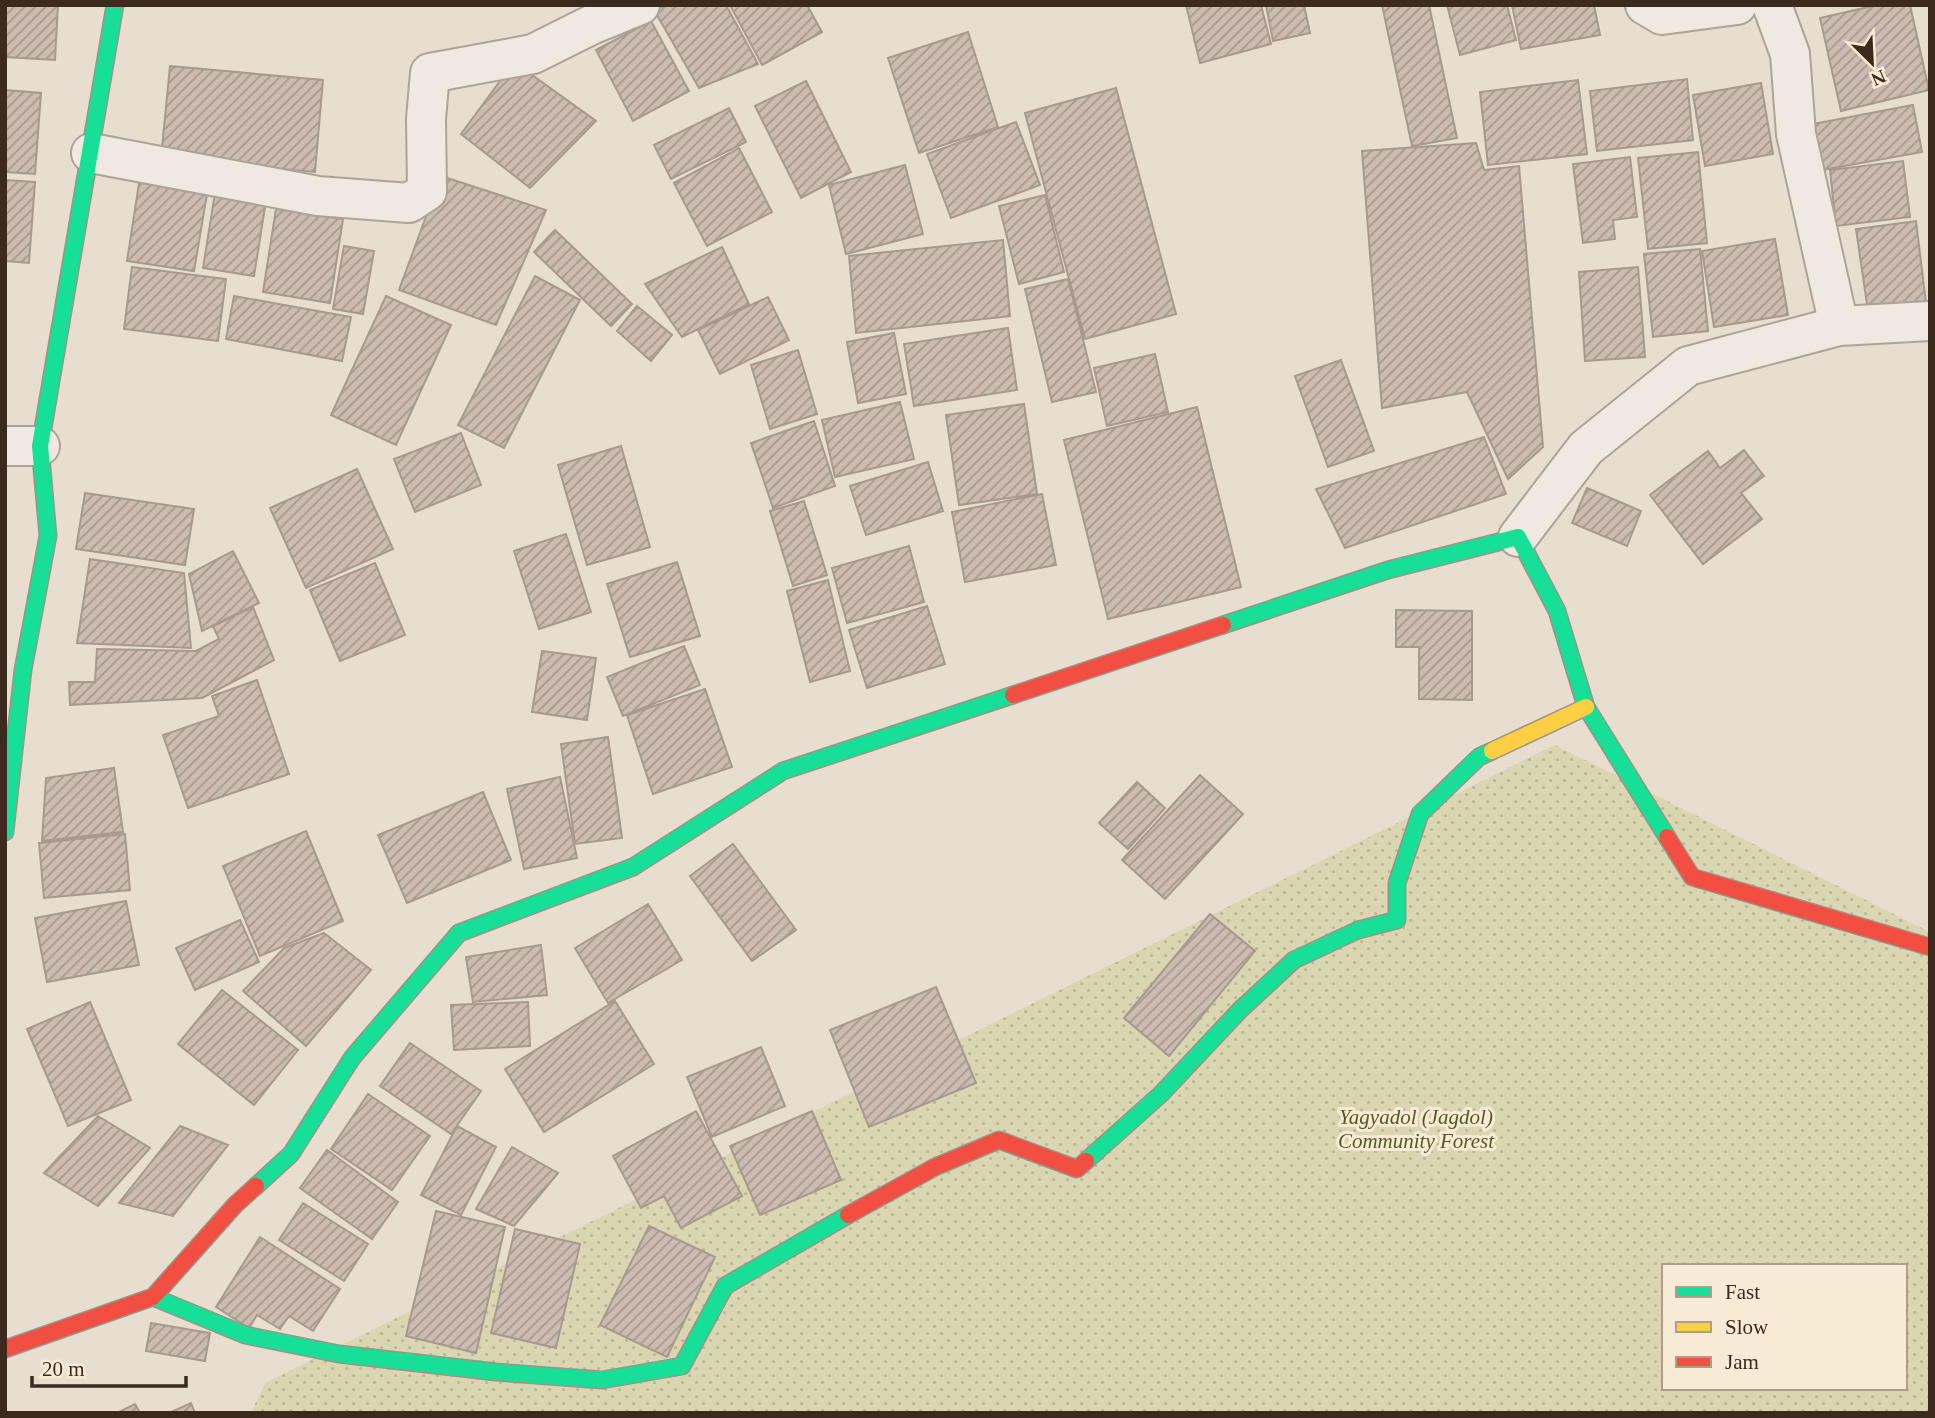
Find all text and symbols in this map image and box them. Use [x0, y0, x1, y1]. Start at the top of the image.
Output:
north arrow [1837, 28, 1907, 98]
text: N [1868, 66, 1889, 91]
park label: Yagyadol (Jagdol) Community Forest [1338, 1105, 1495, 1153]
legend [1662, 1264, 1907, 1390]
text: Fast [1725, 1280, 1760, 1304]
text: Slow [1725, 1315, 1769, 1339]
scale bar [32, 1344, 186, 1388]
text: Jam [1725, 1350, 1759, 1374]
text: 20 m [42, 1357, 85, 1381]

